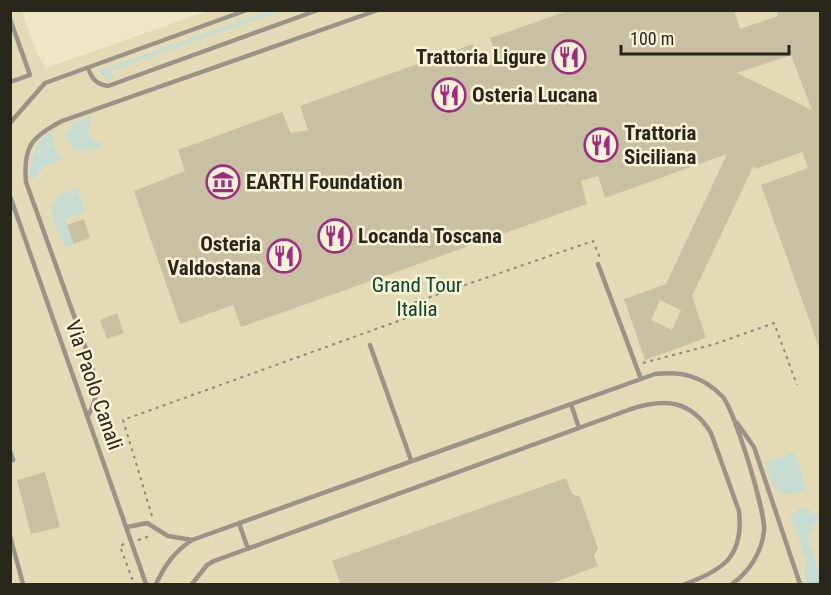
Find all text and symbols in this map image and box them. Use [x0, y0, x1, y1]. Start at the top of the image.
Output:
scale bar [621, 18, 789, 56]
text: 100 m [630, 28, 674, 49]
restaurant icon: Trattoria Ligure [551, 39, 587, 75]
place label: Trattoria Ligure [416, 45, 546, 69]
restaurant icon: Osteria Lucana [431, 77, 467, 113]
place label: Osteria Lucana [472, 83, 598, 107]
place label: Trattoria Siciliana [624, 121, 697, 169]
restaurant icon: Trattoria Siciliana [583, 127, 619, 163]
museum icon: EARTH Foundation [205, 164, 241, 200]
place label: EARTH Foundation [246, 170, 403, 194]
restaurant icon: Locanda Toscana [317, 218, 353, 254]
place label: Locanda Toscana [358, 224, 502, 248]
place label: Osteria Valdostana [167, 232, 261, 280]
restaurant icon: Osteria Valdostana [266, 238, 302, 274]
park label: Grand Tour Italia [372, 273, 462, 321]
street label: Via Paolo Canali [61, 317, 127, 453]

